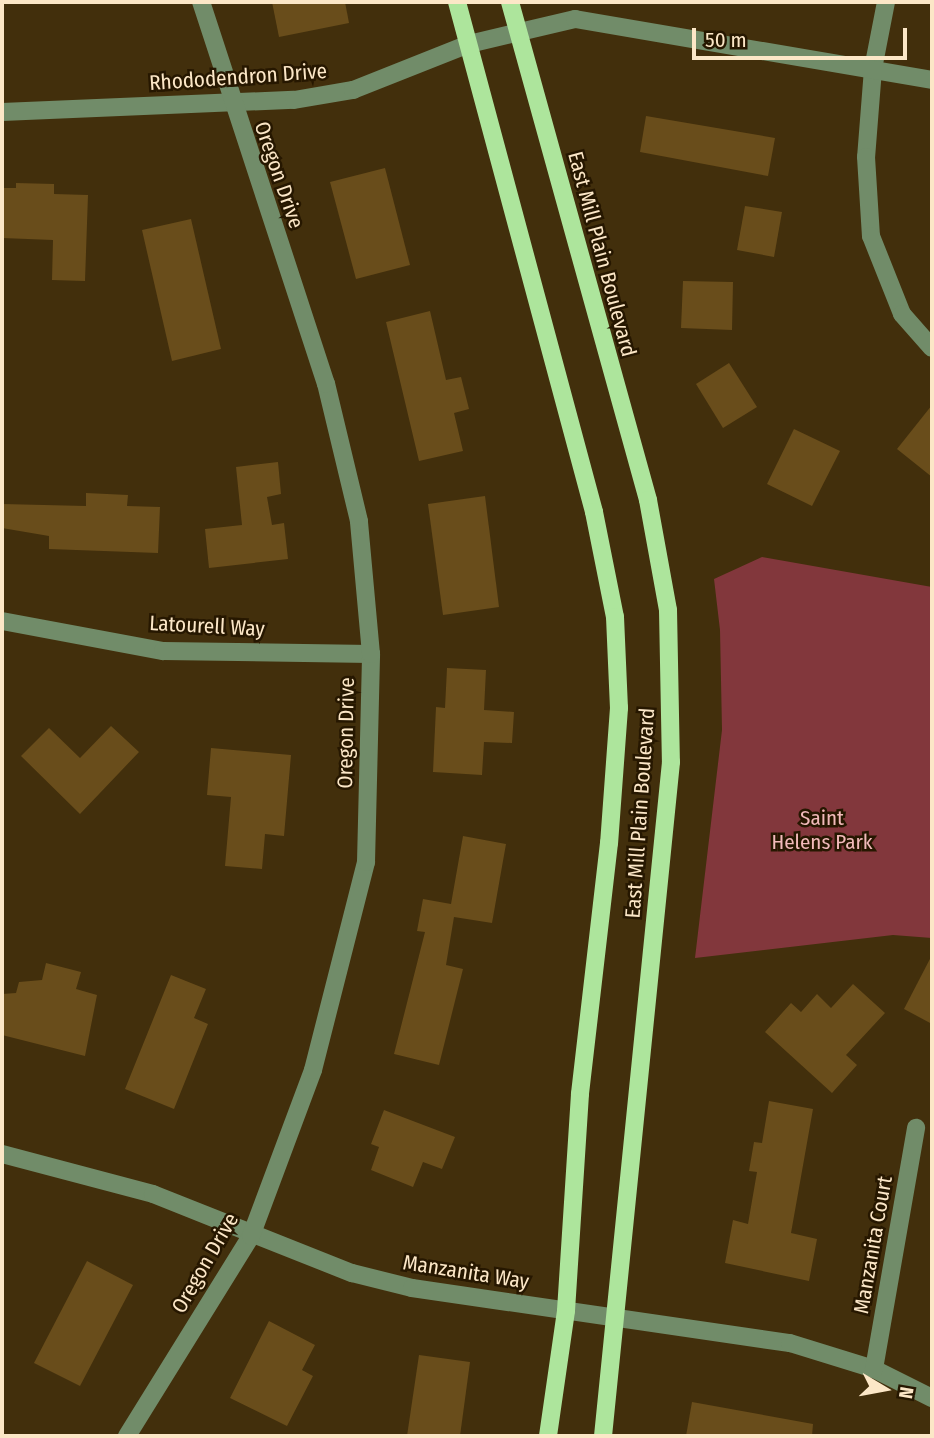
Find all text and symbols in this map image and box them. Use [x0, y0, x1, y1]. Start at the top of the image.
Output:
scale bar [696, 14, 911, 58]
text: 50 m [705, 27, 747, 53]
street label: Rhododendron Drive [148, 58, 328, 96]
street label: Oregon Drive [249, 118, 309, 232]
street label: East Mill Plain Boulevard [563, 149, 641, 359]
street label: Latourell Way [149, 610, 265, 642]
street label: Oregon Drive [332, 677, 360, 789]
street label: East Mill Plain Boulevard [620, 707, 660, 919]
park label: Saint Helens Park [771, 805, 873, 855]
street label: Manzanita Court [848, 1174, 898, 1316]
street label: Oregon Drive [166, 1208, 244, 1318]
street label: Manzanita Way [401, 1250, 531, 1294]
north arrow [850, 1354, 920, 1424]
text: N [894, 1385, 918, 1400]

